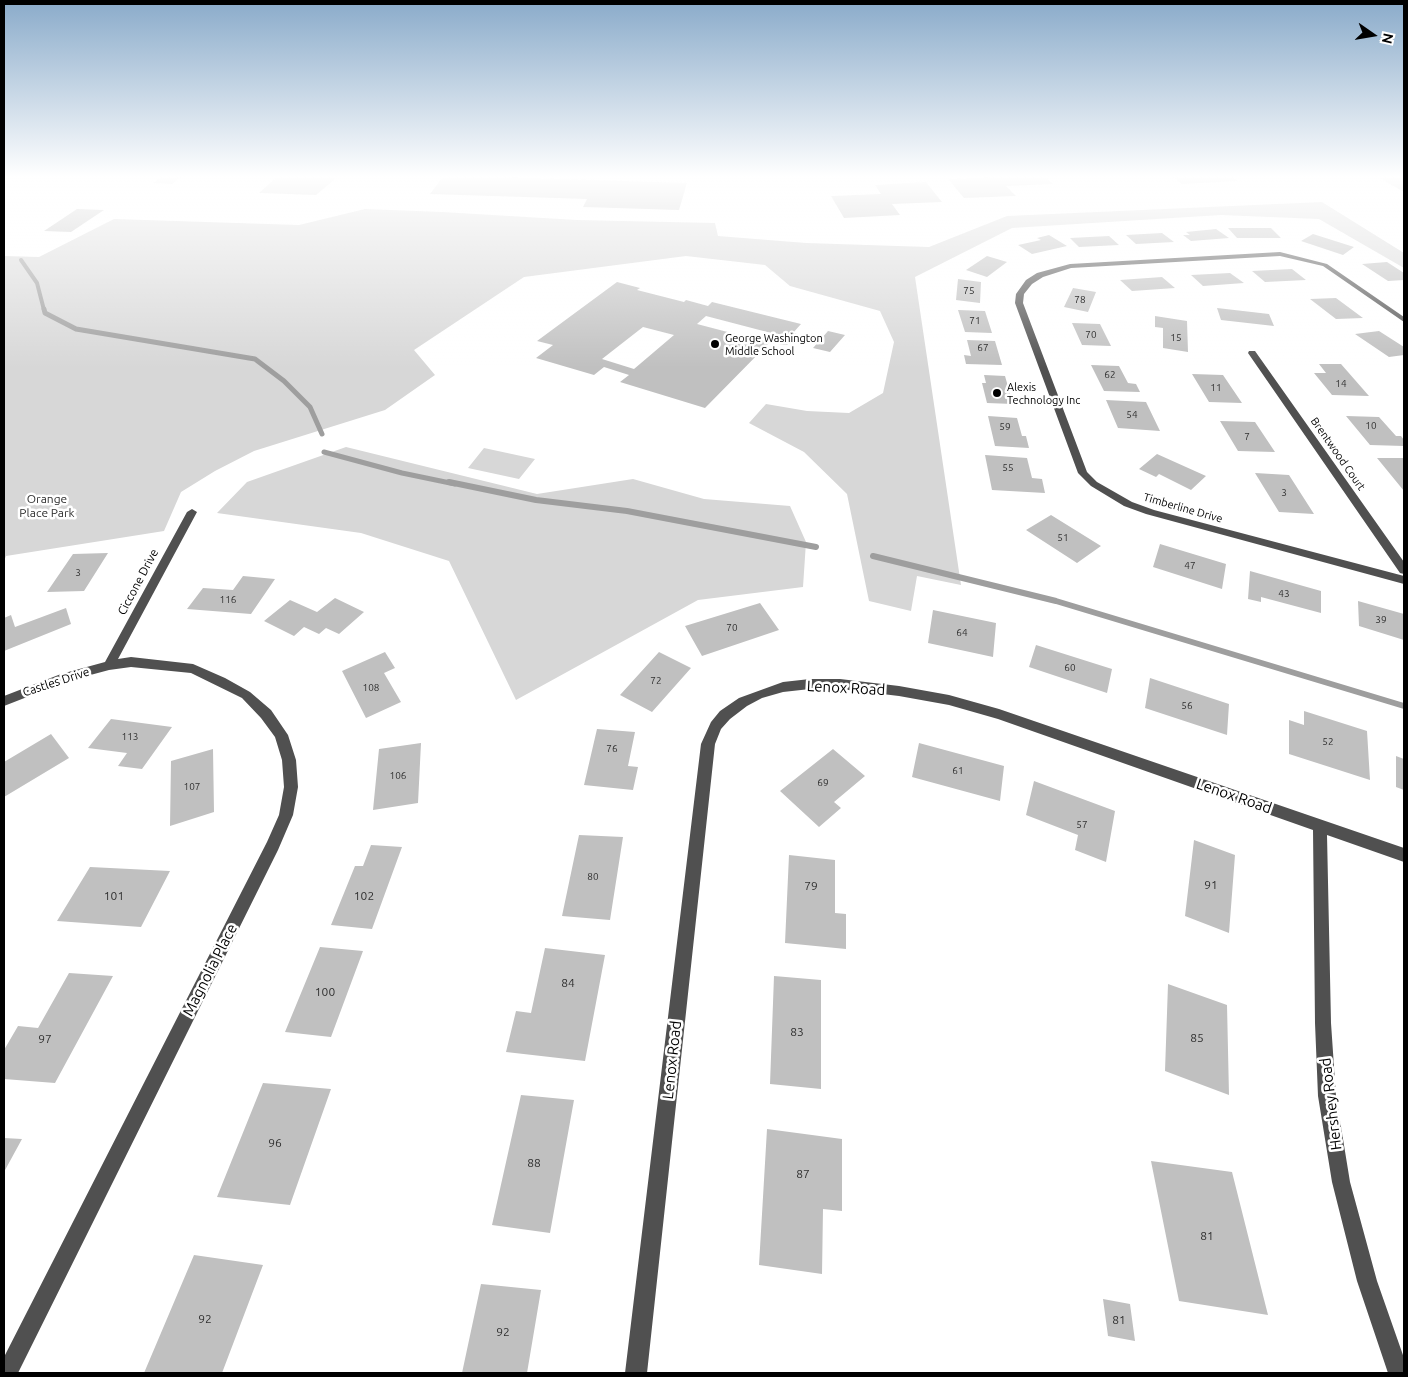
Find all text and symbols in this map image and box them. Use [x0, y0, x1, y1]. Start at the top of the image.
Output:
north arrow [1348, 10, 1398, 60]
text: N [1379, 31, 1397, 45]
house number: 75 [963, 285, 975, 297]
house number: 78 [1074, 294, 1086, 306]
house number: 71 [969, 315, 981, 327]
house number: 70 [1085, 329, 1097, 341]
place label: George Washington Middle School [725, 331, 823, 357]
house number: 15 [1170, 332, 1182, 344]
marker: George Washington Middle School [709, 338, 721, 350]
house number: 67 [977, 342, 989, 354]
house number: 62 [1104, 369, 1116, 381]
house number: 14 [1335, 378, 1347, 390]
place label: Alexis Technology Inc [1007, 380, 1080, 406]
house number: 11 [1210, 382, 1222, 394]
marker: Alexis Technology Inc [991, 387, 1003, 399]
house number: 54 [1126, 409, 1138, 421]
street label: Brentwood Court [1308, 415, 1368, 493]
house number: 10 [1365, 420, 1377, 432]
house number: 59 [999, 421, 1011, 433]
house number: 7 [1244, 431, 1250, 443]
house number: 55 [1002, 462, 1014, 474]
house number: 3 [1281, 487, 1287, 499]
street label: Timberline Drive [1142, 490, 1224, 526]
park label: Orange Place Park [19, 492, 75, 520]
house number: 51 [1057, 532, 1069, 544]
street label: Ciccone Drive [115, 546, 161, 618]
house number: 47 [1184, 560, 1196, 572]
house number: 3 [75, 567, 81, 579]
house number: 43 [1278, 588, 1290, 600]
house number: 116 [220, 594, 236, 606]
house number: 39 [1375, 614, 1387, 626]
house number: 70 [726, 622, 738, 634]
house number: 64 [956, 627, 968, 639]
house number: 60 [1064, 662, 1076, 674]
street label: Castles Drive [21, 664, 91, 700]
house number: 72 [650, 675, 662, 687]
street label: Lenox Road [806, 677, 886, 699]
house number: 108 [363, 682, 379, 694]
house number: 56 [1181, 700, 1193, 712]
house number: 113 [122, 731, 138, 743]
house number: 52 [1322, 736, 1334, 748]
house number: 76 [606, 743, 618, 755]
house number: 61 [952, 765, 964, 777]
house number: 106 [390, 770, 406, 782]
street label: Lenox Road [1194, 775, 1274, 817]
house number: 69 [817, 777, 829, 789]
house number: 107 [184, 781, 200, 793]
house number: 57 [1076, 819, 1088, 831]
house number: 80 [587, 871, 599, 883]
house number: 91 [1204, 878, 1218, 892]
house number: 79 [804, 879, 818, 893]
house number: 101 [104, 889, 124, 903]
house number: 102 [354, 889, 374, 903]
street label: Magnolia Place [179, 921, 241, 1019]
house number: 84 [561, 976, 575, 990]
house number: 100 [315, 985, 335, 999]
street label: Lenox Road [659, 1020, 685, 1100]
house number: 83 [790, 1025, 804, 1039]
house number: 85 [1190, 1031, 1204, 1045]
house number: 97 [38, 1032, 52, 1046]
street label: Hershey Road [1316, 1057, 1346, 1151]
house number: 96 [268, 1136, 282, 1150]
house number: 88 [527, 1156, 541, 1170]
house number: 87 [796, 1167, 810, 1181]
house number: 81 [1200, 1229, 1214, 1243]
house number: 92 [198, 1312, 212, 1326]
house number: 81 [1112, 1313, 1126, 1327]
house number: 92 [496, 1325, 510, 1339]

